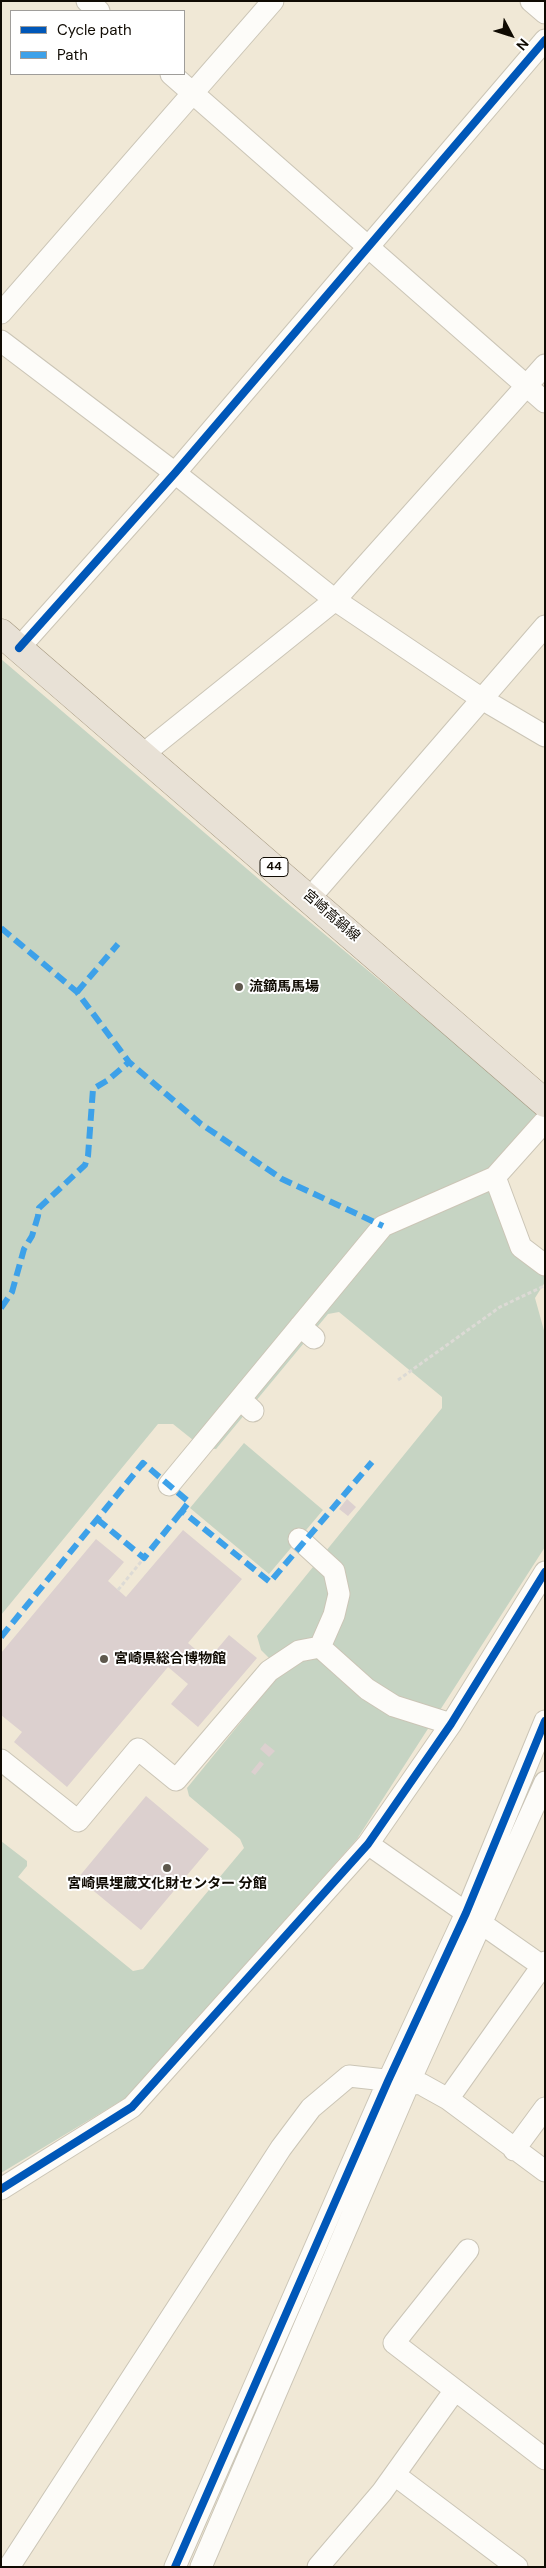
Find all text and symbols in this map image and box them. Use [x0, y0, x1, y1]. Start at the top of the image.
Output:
legend [10, 10, 185, 75]
north arrow [486, 10, 536, 60]
text: Cycle path [57, 20, 132, 40]
text: N [512, 35, 533, 54]
text: Path [57, 45, 88, 65]
road number: 44 [260, 858, 288, 876]
street label: 宮崎高鍋線 [299, 887, 363, 945]
place label: 流鏑馬馬場 [249, 979, 319, 995]
marker: 流鏑馬馬場 [233, 981, 245, 993]
place label: 宮崎県総合博物館 [114, 1651, 226, 1667]
marker: 宮崎県総合博物館 [98, 1653, 110, 1665]
marker: 宮崎県埋蔵文化財センター 分館 [161, 1862, 173, 1874]
place label: 宮崎県埋蔵文化財センター 分館 [67, 1876, 267, 1892]

